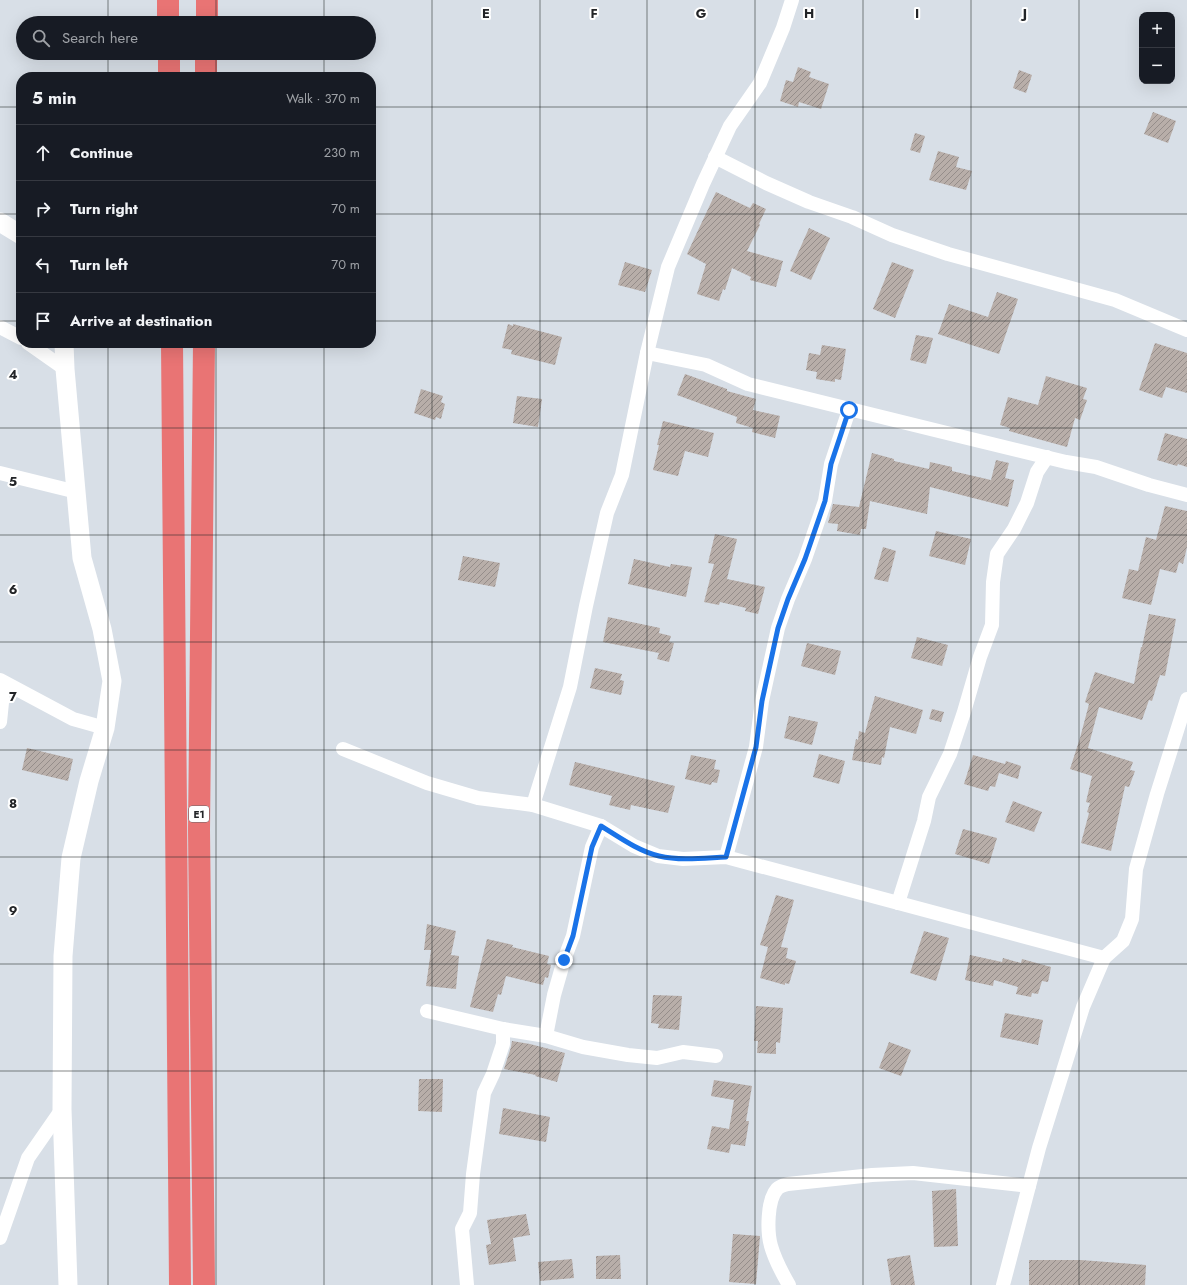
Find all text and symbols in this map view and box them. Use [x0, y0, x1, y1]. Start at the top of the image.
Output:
text: E [482, 4, 490, 23]
text: F [590, 4, 598, 23]
text: G [696, 4, 707, 23]
text: H [804, 4, 814, 23]
text: I [915, 4, 919, 23]
text: J [1020, 4, 1027, 23]
map controls [1139, 12, 1175, 84]
button: + [1139, 12, 1175, 48]
search box [16, 16, 376, 60]
icon: search [30, 27, 52, 49]
text: Search here [62, 27, 138, 49]
button: − [1139, 48, 1175, 84]
text: 5 min [32, 86, 76, 110]
text: Walk · 370 m [286, 89, 360, 108]
icon: ahead [32, 142, 54, 164]
text: Continue [70, 142, 133, 164]
text: 230 m [324, 143, 360, 162]
icon: right [32, 198, 54, 220]
text: Turn right [70, 198, 138, 220]
text: 70 m [331, 199, 360, 218]
icon: left [32, 254, 54, 276]
text: Turn left [70, 254, 128, 276]
text: 70 m [331, 255, 360, 274]
icon: arrive [32, 310, 54, 332]
text: Arrive at destination [70, 310, 212, 332]
text: 4 [8, 365, 18, 384]
route start [840, 401, 858, 419]
text: 5 [9, 472, 17, 491]
text: 6 [9, 580, 18, 599]
text: 7 [9, 687, 17, 706]
text: 8 [9, 794, 17, 813]
road number: E1 [189, 806, 209, 822]
text: 9 [9, 901, 18, 920]
route end [555, 951, 573, 969]

